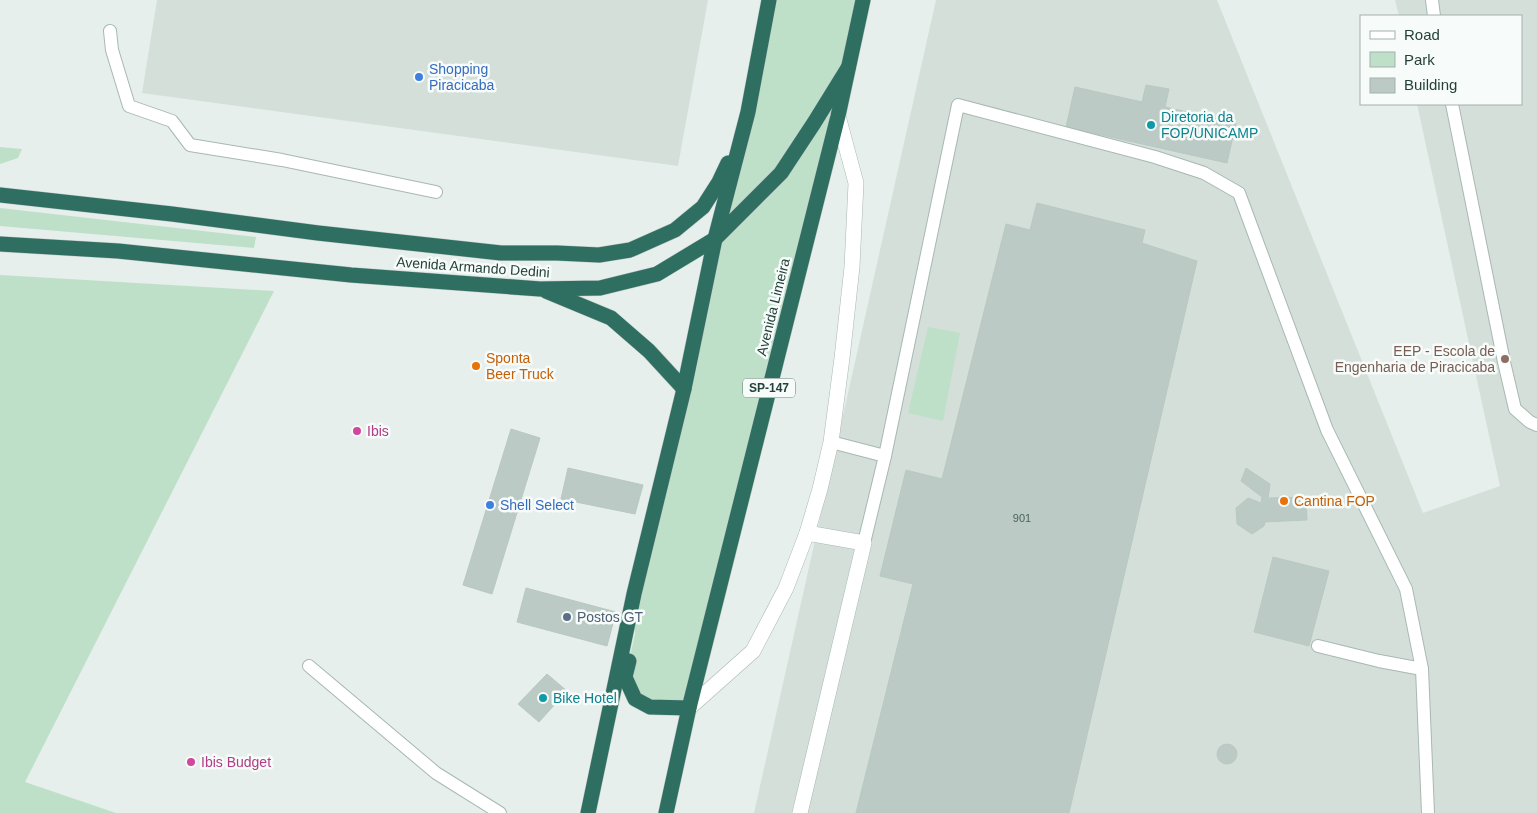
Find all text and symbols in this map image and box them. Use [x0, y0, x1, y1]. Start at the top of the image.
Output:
legend [1360, 15, 1522, 105]
text: Road [1404, 26, 1440, 43]
text: Park [1404, 51, 1435, 68]
place label: Shopping Piracicaba [429, 61, 495, 93]
marker: Shopping Piracicaba [413, 71, 425, 83]
text: Building [1404, 76, 1457, 93]
place label: Diretoria da FOP/UNICAMP [1161, 109, 1258, 141]
marker: Diretoria da FOP/UNICAMP [1145, 119, 1157, 131]
street label: Avenida Armando Dedini [396, 254, 550, 280]
street label: Avenida Limeira [753, 256, 793, 358]
place label: EEP - Escola de Engenharia de Piracicaba [1335, 343, 1495, 375]
place label: Sponta Beer Truck [486, 350, 555, 382]
marker: EEP - Escola de Engenharia de Piracicaba [1499, 353, 1511, 365]
marker: Sponta Beer Truck [470, 360, 482, 372]
road number: SP-147 [743, 378, 795, 398]
place label: Ibis [367, 423, 389, 439]
marker: Ibis [351, 425, 363, 437]
place label: Cantina FOP [1294, 493, 1375, 509]
marker: Cantina FOP [1278, 495, 1290, 507]
place label: Shell Select [500, 497, 574, 513]
marker: Shell Select [484, 499, 496, 511]
house number: 901 [1013, 512, 1031, 524]
place label: Postos GT [577, 609, 644, 625]
marker: Postos GT [561, 611, 573, 623]
place label: Bike Hotel [553, 690, 617, 706]
marker: Bike Hotel [537, 692, 549, 704]
place label: Ibis Budget [201, 754, 271, 770]
marker: Ibis Budget [185, 756, 197, 768]

